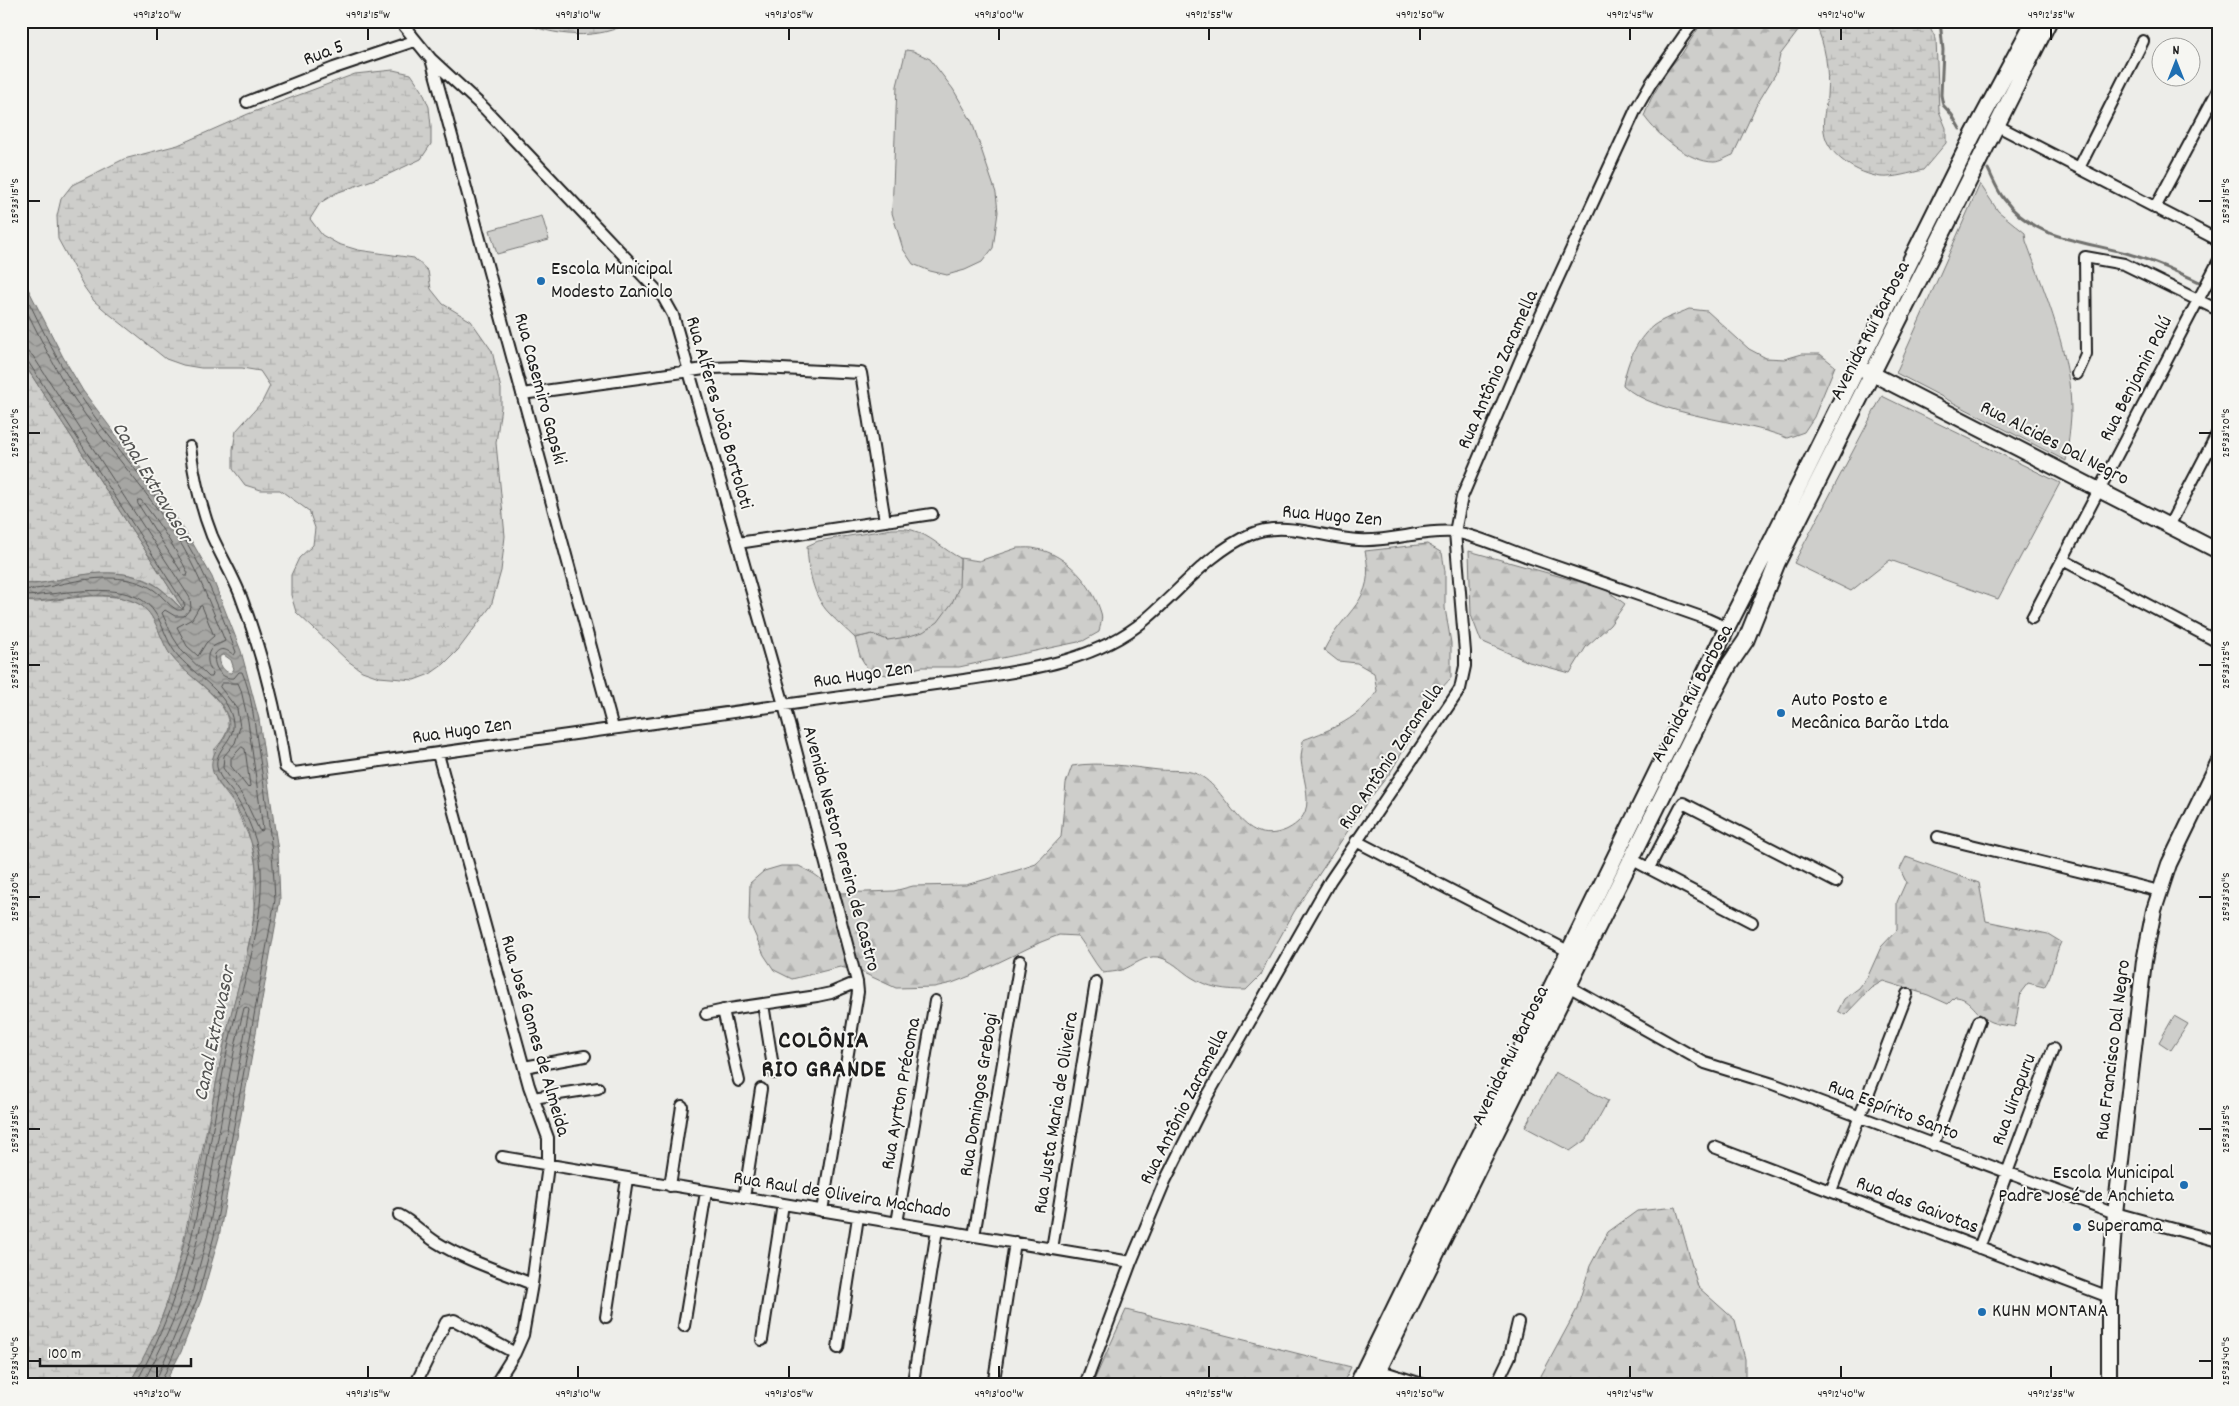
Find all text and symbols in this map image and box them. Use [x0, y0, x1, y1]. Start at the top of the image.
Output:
text: 49°13'20"W [133, 7, 181, 24]
text: 49°13'15"W [346, 7, 390, 24]
text: 49°13'10"W [556, 7, 601, 24]
text: 49°13'05"W [765, 7, 813, 24]
text: 49°13'00"W [975, 7, 1024, 24]
text: 49°12'55"W [1186, 7, 1233, 24]
text: 49°12'50"W [1396, 7, 1444, 24]
text: 49°12'45"W [1607, 7, 1653, 24]
text: 49°12'40"W [1817, 7, 1865, 24]
text: 49°12'35"W [2028, 7, 2074, 24]
street label: Rua 5 [300, 33, 348, 75]
north arrow [2152, 38, 2202, 88]
text: N [2173, 41, 2180, 61]
text: 25°33'15"S [7, 178, 24, 224]
text: 25°33'15"S [2218, 178, 2235, 224]
place label: Escola Municipal Modesto Zaniolo [551, 256, 673, 307]
street label: Avenida Rui Barbosa [1824, 256, 1918, 405]
marker: Escola Municipal Modesto Zaniolo [535, 275, 547, 287]
street label: Rua Antônio Zaramella [1451, 285, 1547, 454]
street label: Rua Casemiro Gapski [505, 310, 573, 468]
street label: Rua Benjamin Palú [2093, 311, 2181, 447]
street label: Rua Alferes João Bortoloti [677, 313, 759, 513]
street label: Rua Alcides Dal Negro [1975, 394, 2133, 494]
text: 25°33'20"S [7, 408, 24, 458]
text: 25°33'20"S [2218, 408, 2235, 458]
water label: Canal Extravasor [103, 417, 200, 551]
street label: Rua Hugo Zen [1281, 499, 1383, 535]
street label: Avenida Rui Barbosa [1645, 620, 1741, 768]
text: 25°33'25"S [7, 641, 24, 689]
text: 25°33'25"S [2218, 641, 2235, 689]
street label: Rua Hugo Zen [811, 655, 915, 697]
street label: Rua Antônio Zaramella [1332, 678, 1452, 836]
place label: Auto Posto e Mecânica Barão Ltda [1791, 687, 1949, 738]
marker: Auto Posto e Mecânica Barão Ltda [1775, 707, 1787, 719]
street label: Rua Hugo Zen [410, 711, 514, 753]
street label: Avenida Nestor Pereira de Castro [794, 723, 886, 975]
text: 25°33'30"S [7, 872, 24, 922]
text: 25°33'30"S [2218, 872, 2235, 922]
street label: Rua José Gomes de Almeida [492, 932, 576, 1140]
street label: Rua Francisco Dal Negro [2089, 958, 2139, 1142]
water label: Canal Extravasor [187, 962, 245, 1104]
street label: Avenida Rui Barbosa [1465, 981, 1557, 1131]
street label: Rua Justa Maria de Oliveira [1027, 1009, 1087, 1216]
street label: Rua Domingos Grebogi [953, 1011, 1007, 1179]
street label: Rua Ayrton Précoma [875, 1015, 929, 1172]
district label: COLÔNIA RIO GRANDE [761, 1024, 887, 1089]
street label: Rua Antônio Zaramella [1134, 1024, 1237, 1190]
street label: Rua Uirapuru [1985, 1050, 2045, 1150]
street label: Rua Espírito Santo [1823, 1073, 1963, 1149]
text: 25°33'35"S [7, 1105, 24, 1153]
text: 25°33'35"S [2218, 1105, 2235, 1153]
place label: Escola Municipal Padre José de Anchieta [1998, 1160, 2175, 1211]
street label: Rua Raul de Oliveira Machado [731, 1165, 953, 1227]
street label: Rua das Gaivotas [1851, 1170, 1983, 1242]
marker: Escola Municipal Padre José de Anchieta [2178, 1179, 2190, 1191]
place label: Superama [2087, 1213, 2163, 1241]
marker: Superama [2071, 1221, 2083, 1233]
place label: KUHN MONTANA [1992, 1298, 2108, 1326]
marker: KUHN MONTANA [1976, 1306, 1988, 1318]
scale bar [40, 1336, 191, 1368]
text: 25°33'40"S [7, 1337, 24, 1385]
text: 25°33'40"S [2218, 1337, 2235, 1385]
text: 100 m [48, 1344, 81, 1366]
text: 49°13'20"W [133, 1386, 181, 1403]
text: 49°13'15"W [346, 1386, 390, 1403]
text: 49°13'10"W [556, 1386, 601, 1403]
text: 49°13'05"W [765, 1386, 813, 1403]
text: 49°13'00"W [975, 1386, 1024, 1403]
text: 49°12'55"W [1186, 1386, 1233, 1403]
text: 49°12'50"W [1396, 1386, 1444, 1403]
text: 49°12'45"W [1607, 1386, 1653, 1403]
text: 49°12'40"W [1817, 1386, 1865, 1403]
text: 49°12'35"W [2028, 1386, 2074, 1403]

